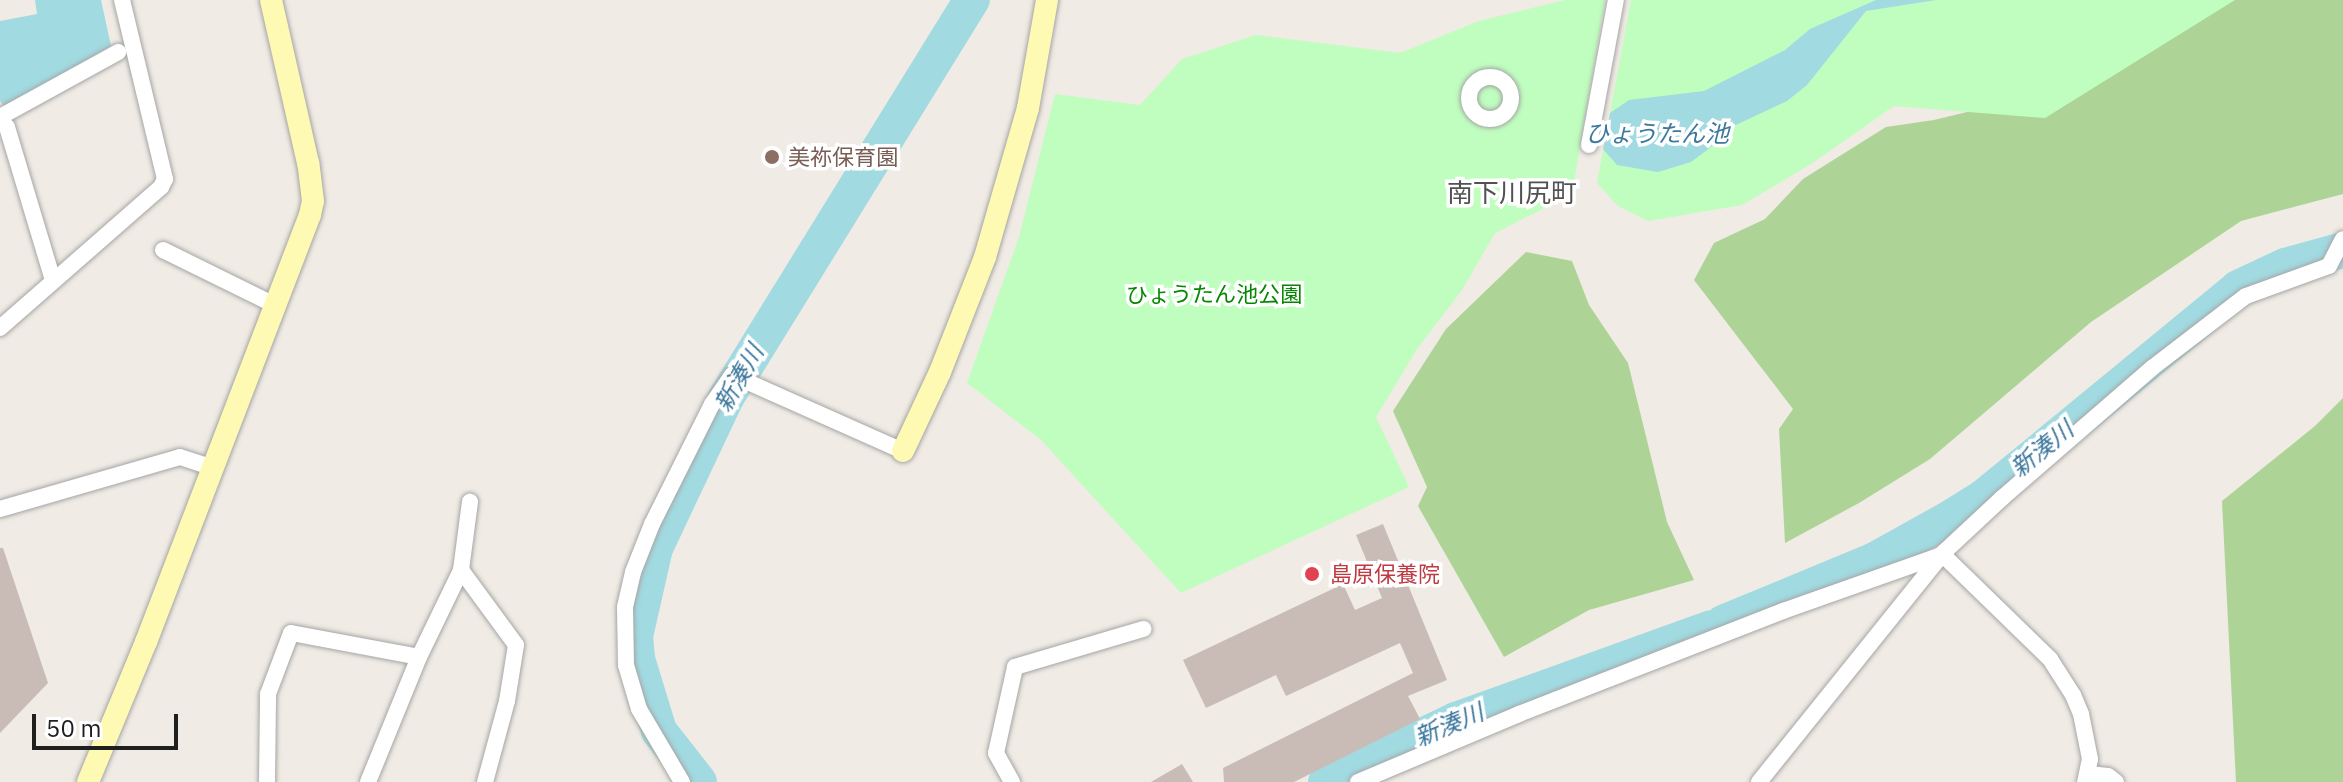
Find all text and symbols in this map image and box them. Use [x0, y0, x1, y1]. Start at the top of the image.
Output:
water label: ひょうたん池 [1585, 120, 1729, 148]
place label: 美祢保育園 [788, 144, 898, 170]
marker: 美祢保育園 [763, 148, 781, 166]
district label: 南下川尻町 [1447, 177, 1577, 209]
park label: ひょうたん池公園 [1126, 281, 1302, 307]
water label: 新湊川 [709, 340, 769, 416]
water label: 新湊川 [2005, 415, 2079, 483]
place label: 島原保養院 [1330, 561, 1440, 587]
marker: 島原保養院 [1301, 563, 1323, 585]
scale bar [36, 698, 182, 748]
water label: 新湊川 [1410, 698, 1488, 752]
text: 50 m [46, 712, 101, 744]

